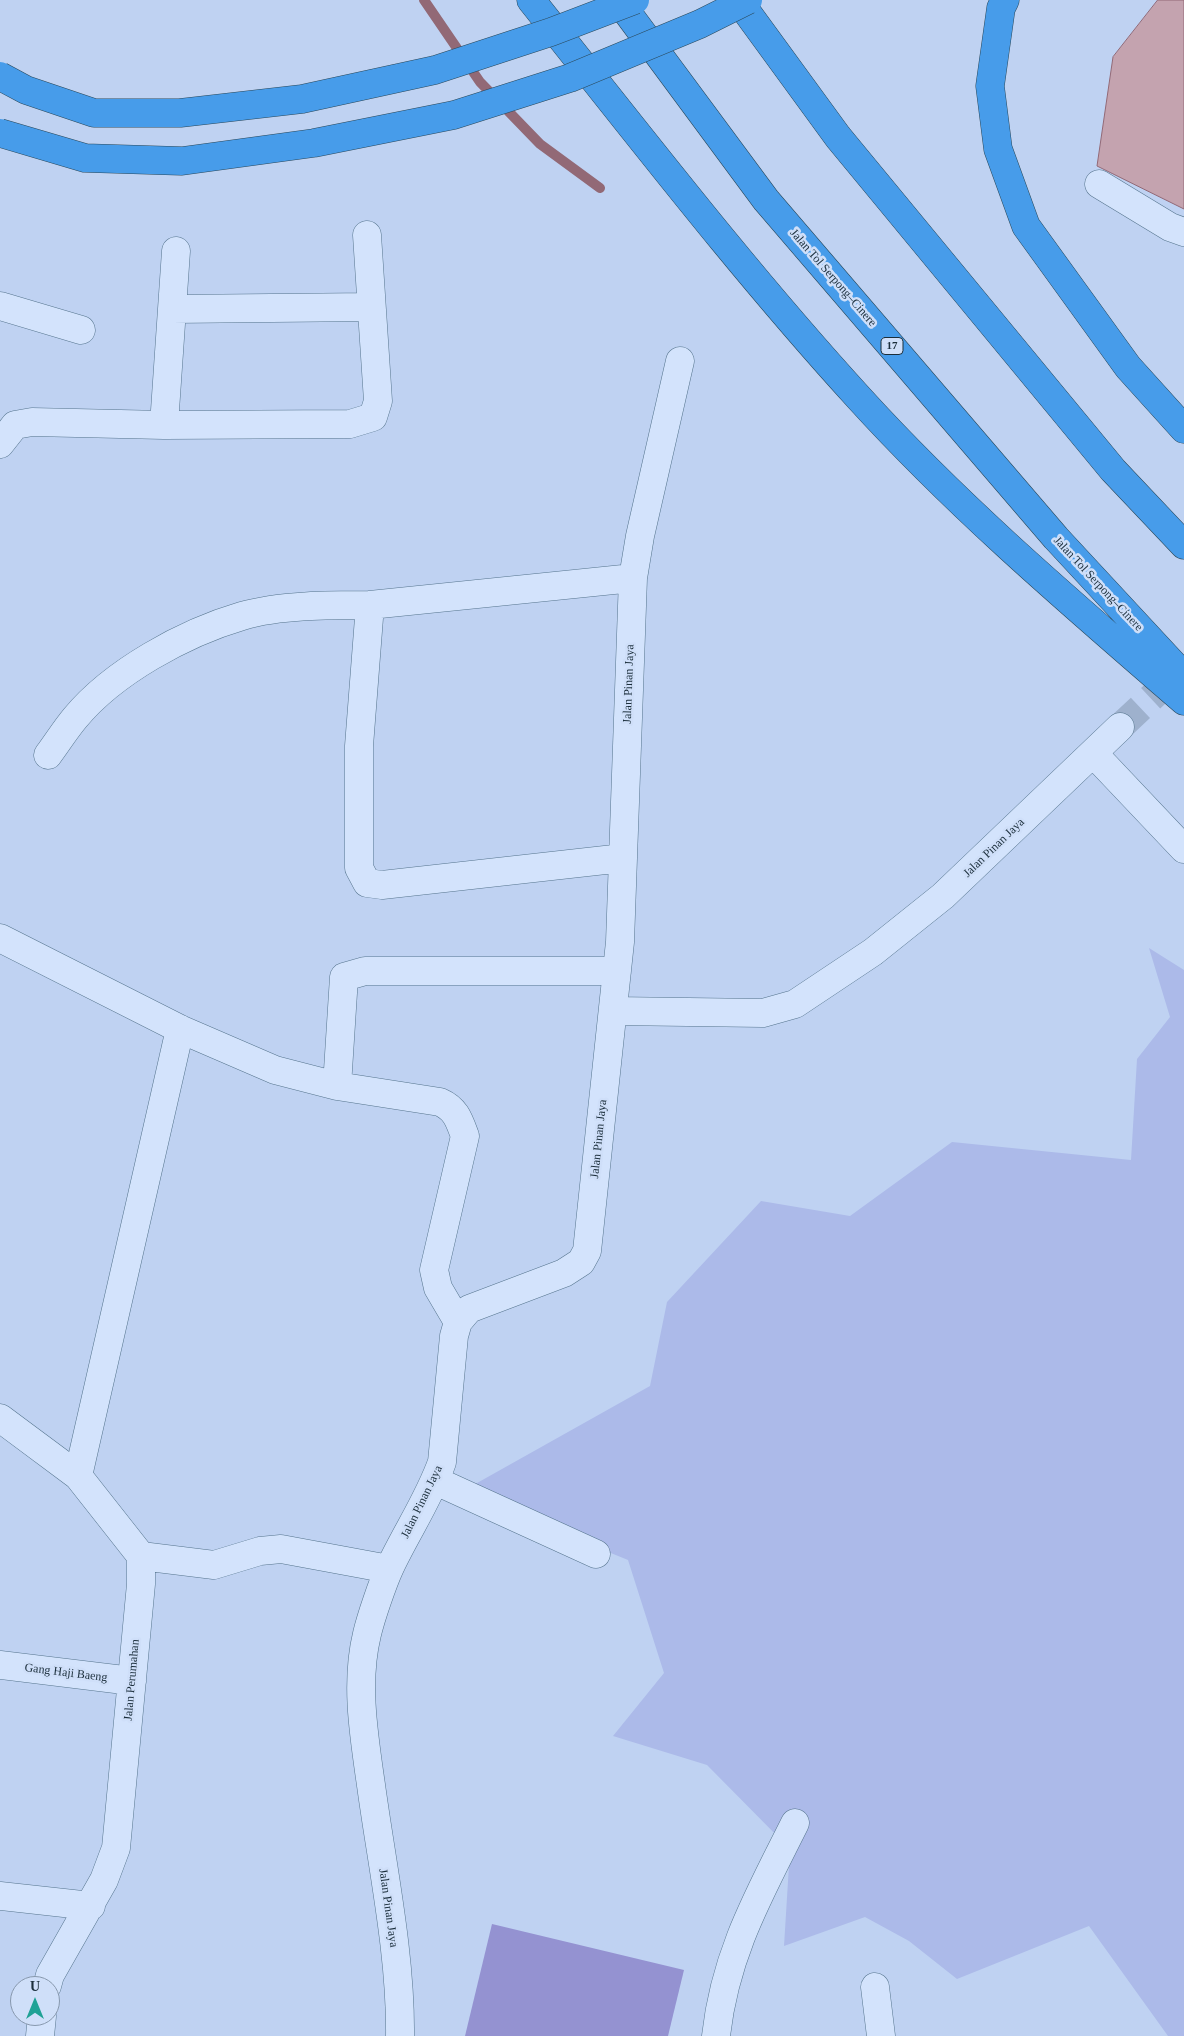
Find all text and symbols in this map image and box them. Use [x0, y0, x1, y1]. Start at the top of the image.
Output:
street label: Jalan Tol Serpong–Cinere [787, 226, 879, 330]
road number: 17 [881, 338, 903, 354]
street label: Jalan Tol Serpong–Cinere [1050, 534, 1146, 634]
street label: Jalan Pinan Jaya [620, 644, 638, 724]
street label: Jalan Pinan Jaya [960, 815, 1028, 881]
street label: Jalan Pinan Jaya [588, 1099, 610, 1179]
street label: Jalan Pinan Jaya [398, 1463, 446, 1541]
street label: Jalan Perumahan [121, 1639, 143, 1721]
street label: Gang Haji Baeng [24, 1661, 108, 1685]
street label: Jalan Pinan Jaya [375, 1868, 401, 1948]
north arrow [10, 1976, 60, 2026]
text: U [30, 1979, 40, 1994]

